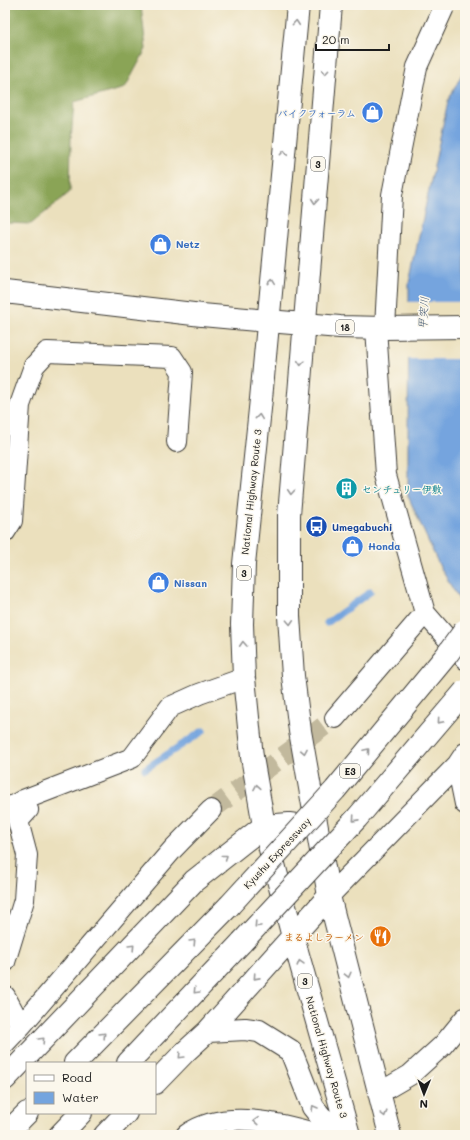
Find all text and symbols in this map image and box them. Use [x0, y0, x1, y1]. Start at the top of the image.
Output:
one-way arrow [291, 20, 300, 26]
scale bar [316, 26, 389, 52]
text: 20 m [322, 31, 350, 47]
one-way arrow [321, 69, 330, 75]
shop icon: バイクフォーラム [359, 100, 385, 126]
place label: バイクフォーラム [278, 106, 356, 120]
one-way arrow [279, 150, 288, 156]
road number: 3 [311, 157, 325, 171]
one-way arrow [310, 198, 319, 204]
shop icon: Netz [147, 231, 173, 257]
place label: Netz [176, 237, 200, 251]
one-way arrow [267, 279, 276, 285]
water label: 甲突川 [414, 296, 432, 330]
road number: 18 [336, 320, 354, 334]
one-way arrow [297, 360, 306, 366]
one-way arrow [254, 414, 263, 420]
street label: National Highway Route 3 [237, 428, 265, 555]
building icon: センチュリー伊敷 [333, 476, 359, 502]
place label: センチュリー伊敷 [362, 482, 442, 496]
one-way arrow [286, 489, 295, 495]
bus stop icon: Umegabuchi [304, 514, 330, 540]
place label: Umegabuchi [332, 520, 392, 534]
shop icon: Honda [340, 533, 366, 559]
place label: Honda [368, 539, 400, 553]
road number: 3 [237, 566, 251, 580]
shop icon: Nissan [145, 570, 171, 596]
place label: Nissan [174, 576, 207, 590]
one-way arrow [285, 619, 294, 625]
one-way arrow [238, 641, 247, 647]
one-way arrow [437, 716, 444, 724]
one-way arrow [299, 748, 307, 754]
one-way arrow [362, 749, 369, 756]
road number: E3 [340, 764, 360, 778]
one-way arrow [253, 784, 262, 790]
street label: Kyushu Expressway [240, 814, 314, 892]
one-way arrow [353, 815, 360, 822]
one-way arrow [221, 855, 228, 862]
one-way arrow [254, 920, 262, 928]
restaurant icon: まるよしラーメン [367, 924, 393, 950]
place label: まるよしラーメン [284, 930, 364, 944]
one-way arrow [188, 939, 196, 947]
one-way arrow [127, 944, 135, 952]
one-way arrow [296, 960, 305, 967]
one-way arrow [344, 971, 352, 978]
one-way arrow [253, 972, 261, 980]
road number: 3 [298, 974, 312, 988]
one-way arrow [193, 986, 201, 994]
street label: National Highway Route 3 [303, 995, 351, 1120]
one-way arrow [98, 1032, 106, 1040]
one-way arrow [37, 1038, 44, 1045]
one-way arrow [178, 1051, 186, 1059]
legend [26, 1062, 156, 1114]
text: Road [62, 1069, 92, 1085]
north arrow [404, 1074, 444, 1114]
text: Water [62, 1089, 99, 1105]
text: N [420, 1097, 428, 1112]
one-way arrow [312, 1105, 319, 1112]
one-way arrow [379, 1110, 388, 1117]
one-way arrow [253, 1117, 259, 1126]

